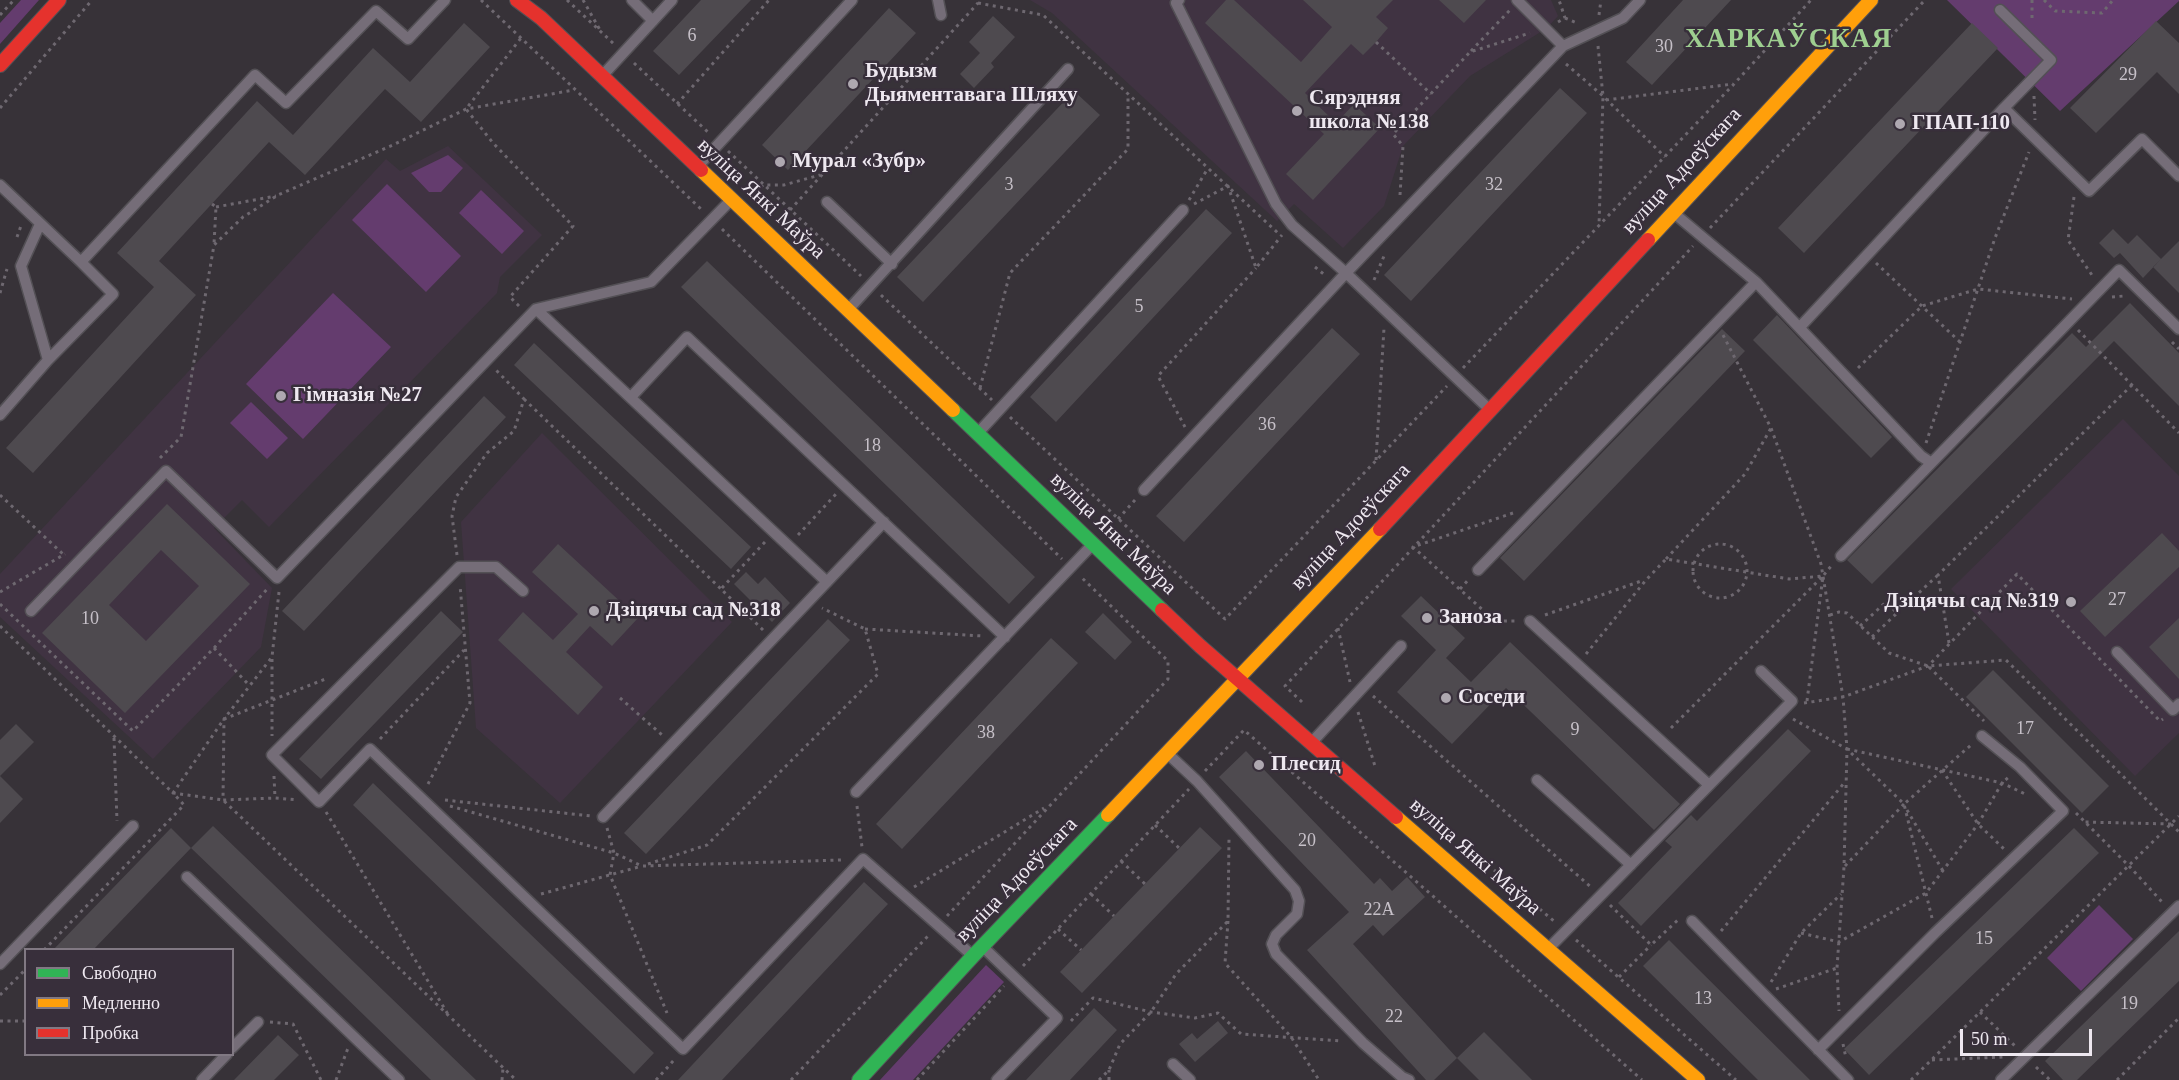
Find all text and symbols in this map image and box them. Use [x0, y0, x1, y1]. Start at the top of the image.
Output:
district label: ХАРКАЎСКАЯ [1685, 24, 1893, 56]
house number: 6 [688, 25, 696, 47]
house number: 30 [1655, 36, 1673, 58]
place label: Будызм Дыяментавага Шляху [865, 59, 1078, 109]
house number: 29 [2119, 64, 2137, 86]
marker: Будызм Дыяментавага Шляху [846, 77, 860, 91]
place label: Сярэдняя школа №138 [1309, 86, 1429, 136]
street label: вуліца Адоеўскага [1617, 103, 1747, 239]
marker: Сярэдняя школа №138 [1290, 104, 1304, 118]
place label: ГПАП-110 [1912, 111, 2010, 137]
marker: ГПАП-110 [1893, 117, 1907, 131]
street label: вуліца Янкі Маўра [692, 133, 830, 265]
place label: Мурал «Зубр» [792, 149, 926, 175]
marker: Мурал «Зубр» [773, 155, 787, 169]
house number: 3 [1004, 174, 1014, 196]
house number: 32 [1485, 174, 1503, 196]
house number: 5 [1134, 296, 1144, 318]
place label: Гімназія №27 [293, 383, 422, 409]
marker: Гімназія №27 [274, 389, 288, 403]
house number: 36 [1258, 414, 1276, 436]
house number: 18 [863, 435, 881, 457]
street label: вуліца Адоеўскага [1286, 459, 1416, 595]
street label: вуліца Янкі Маўра [1045, 467, 1181, 601]
place label: Дзіцячы сад №319 [1884, 589, 2059, 615]
house number: 27 [2108, 589, 2126, 611]
marker: Дзіцячы сад №319 [2064, 595, 2078, 609]
place label: Дзіцячы сад №318 [606, 598, 781, 624]
marker: Дзіцячы сад №318 [587, 604, 601, 618]
place label: Заноза [1439, 605, 1502, 631]
house number: 10 [81, 608, 99, 630]
marker: Заноза [1420, 611, 1434, 625]
place label: Соседи [1458, 685, 1525, 711]
marker: Соседи [1439, 691, 1453, 705]
house number: 17 [2016, 718, 2034, 740]
house number: 9 [1570, 719, 1580, 741]
house number: 38 [977, 722, 995, 744]
place label: Плесид [1271, 752, 1341, 778]
marker: Плесид [1252, 758, 1266, 772]
street label: вуліца Янкі Маўра [1404, 793, 1546, 921]
street label: вуліца Адоеўскага [951, 812, 1083, 948]
house number: 20 [1298, 830, 1316, 852]
house number: 22А [1364, 899, 1394, 921]
house number: 15 [1975, 928, 1993, 950]
legend [24, 948, 234, 1056]
text: Свободно [82, 963, 157, 983]
house number: 13 [1694, 988, 1712, 1010]
text: Медленно [82, 993, 160, 1013]
house number: 19 [2120, 993, 2138, 1015]
house number: 22 [1385, 1006, 1403, 1028]
scale bar [1963, 1017, 2095, 1055]
text: Пробка [82, 1023, 139, 1043]
text: 50 m [1971, 1029, 2008, 1049]

